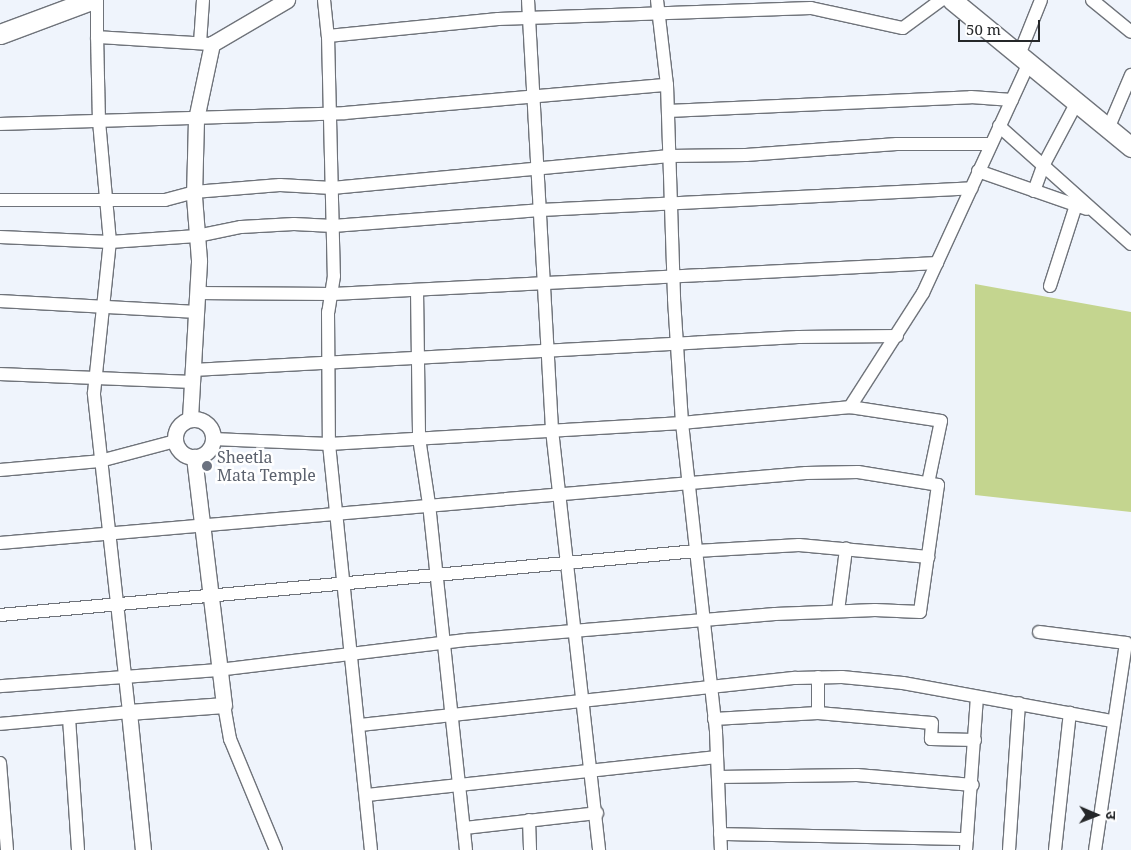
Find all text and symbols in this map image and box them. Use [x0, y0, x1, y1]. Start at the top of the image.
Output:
scale bar [961, 10, 1044, 42]
text: 50 m [966, 19, 1001, 39]
place label: Sheetla Mata Temple [217, 447, 316, 485]
marker: Sheetla Mata Temple [201, 460, 213, 472]
north arrow [1071, 790, 1121, 840]
text: उ [1102, 811, 1121, 820]

